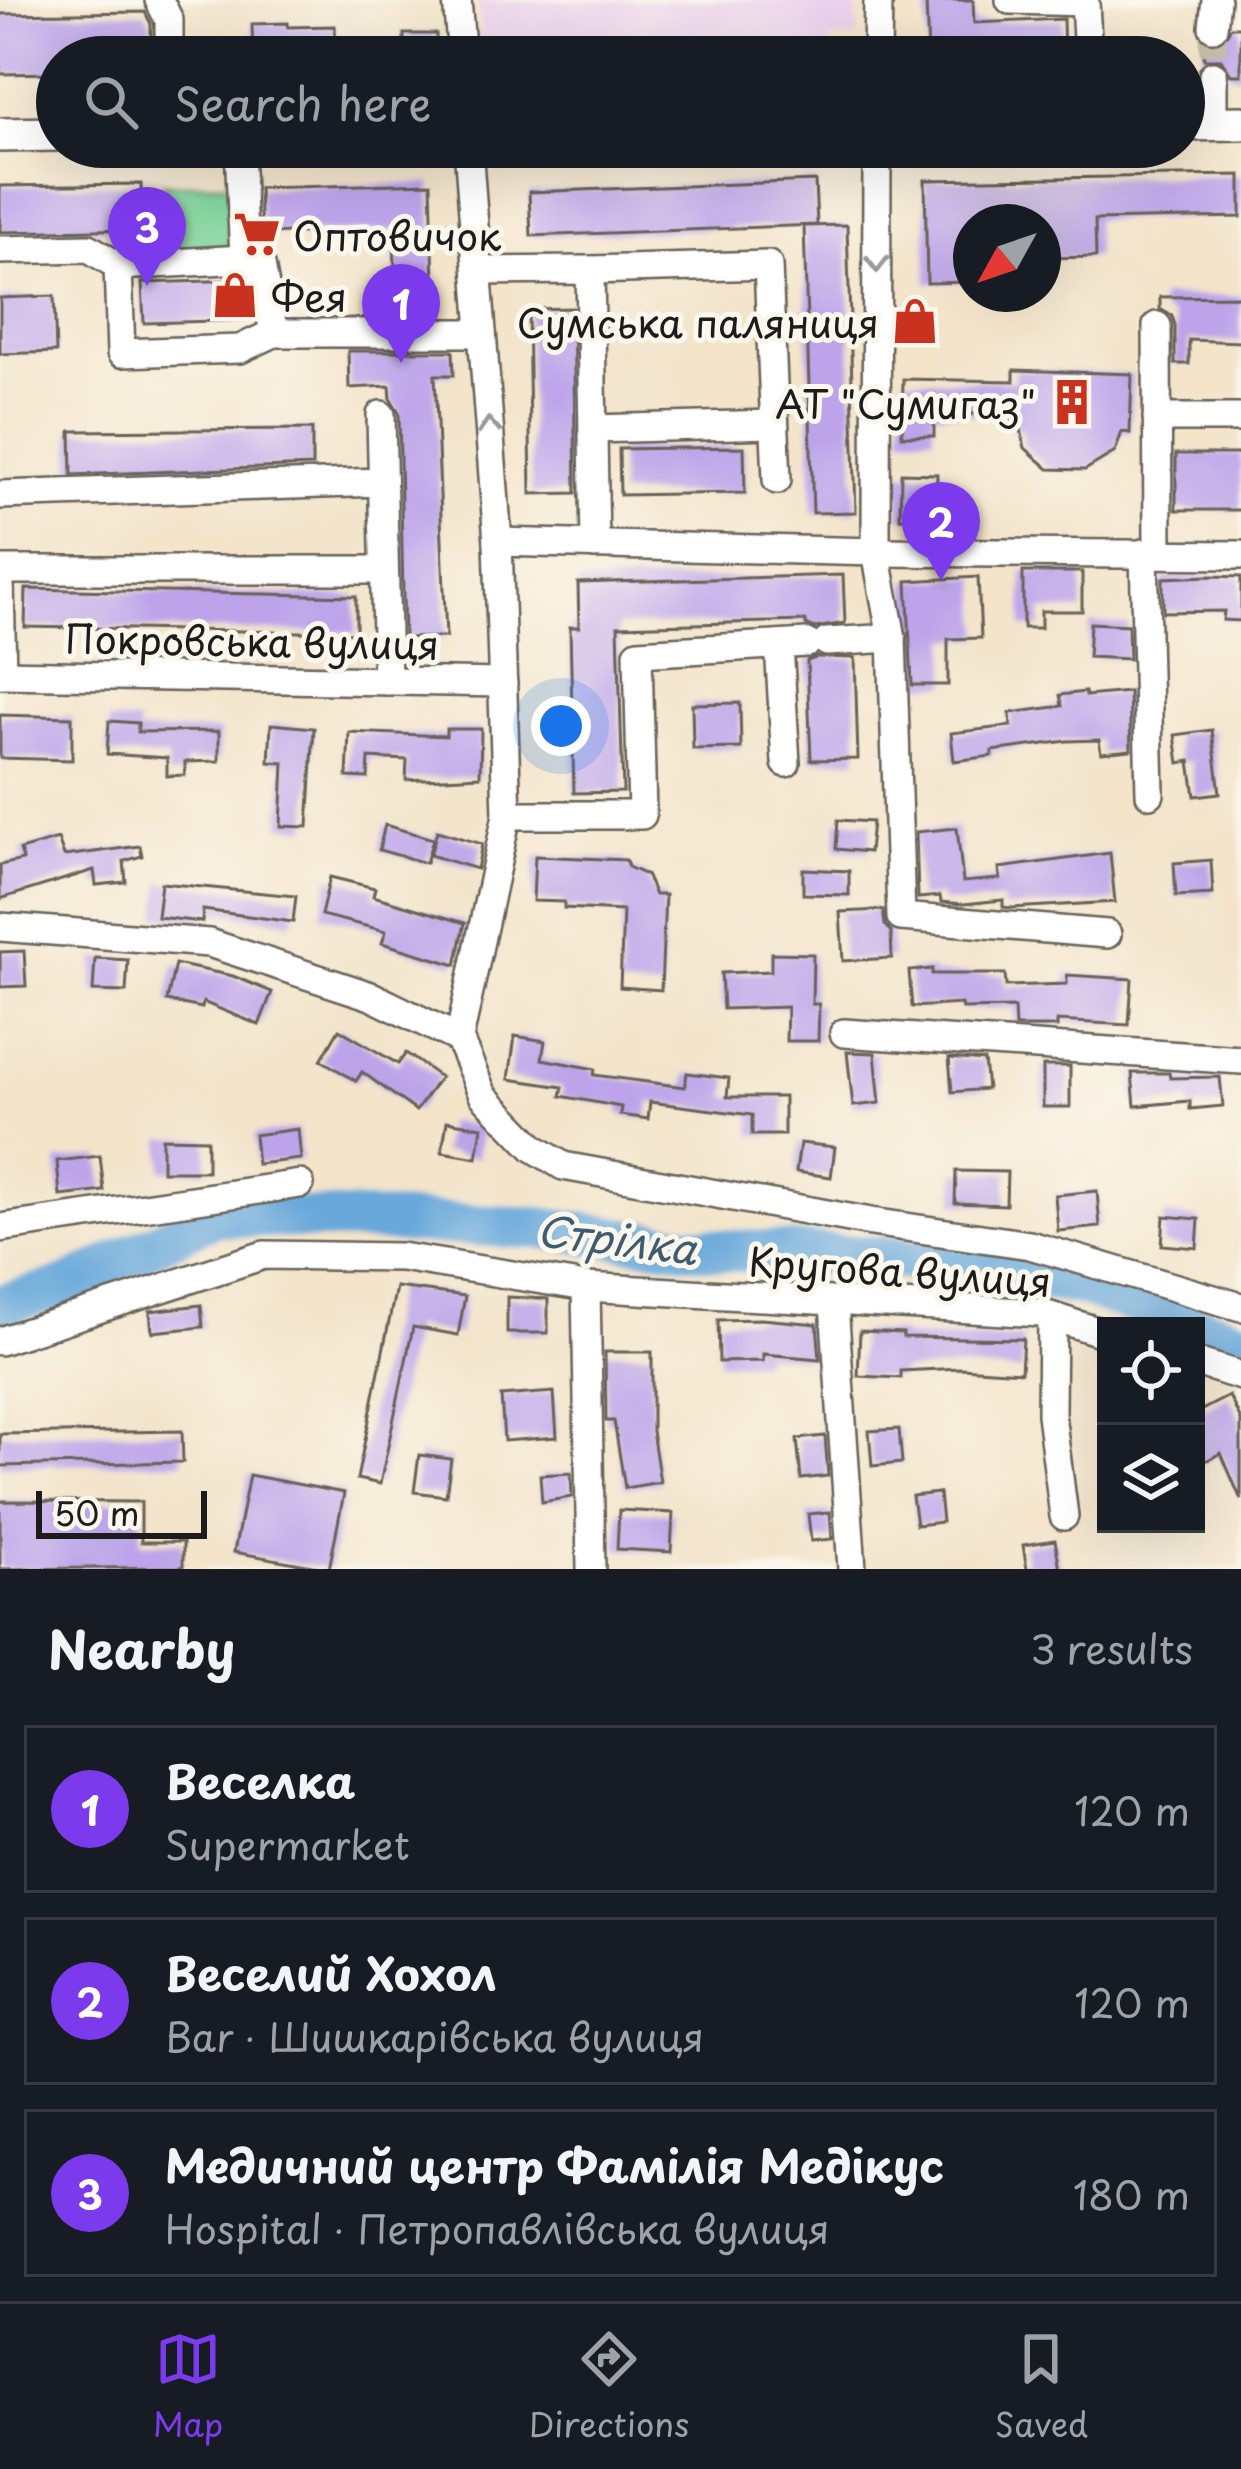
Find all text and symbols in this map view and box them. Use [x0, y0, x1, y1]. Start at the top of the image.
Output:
search box [36, 36, 1205, 168]
text: Search here [174, 68, 431, 136]
icon: search [78, 69, 144, 135]
pin: 3 [108, 187, 186, 286]
north arrow [953, 204, 1061, 312]
place label: Оптовичок [293, 205, 502, 264]
supermarket icon: Оптовичок [232, 209, 282, 259]
one-way arrow [864, 256, 890, 274]
pin: 1 [362, 264, 440, 363]
place label: Фея [271, 266, 347, 325]
shop icon: Фея [210, 270, 260, 320]
place label: Сумська паляниця [517, 292, 879, 351]
shop icon: Сумська паляниця [890, 296, 940, 346]
place label: АТ "Сумигаз" [775, 373, 1036, 432]
building icon: АТ "Сумигаз" [1047, 377, 1097, 427]
one-way arrow [477, 416, 503, 435]
pin: 2 [902, 482, 980, 581]
street label: Покровська вулиця [64, 607, 440, 673]
your location [531, 696, 591, 756]
water label: Стрілка [534, 1197, 701, 1279]
street label: Кругова вулиця [747, 1230, 1053, 1310]
map controls [1097, 1317, 1205, 1533]
button: locate [1097, 1317, 1205, 1425]
button: layers [1097, 1425, 1205, 1533]
scale bar [36, 1485, 207, 1538]
text: 50 m [54, 1487, 140, 1537]
text: Nearby [48, 1609, 235, 1686]
text: 3 results [1030, 1618, 1193, 1677]
text: Веселка [165, 1746, 355, 1814]
text: 1 [81, 1780, 99, 1839]
text: 120 m [1074, 1780, 1190, 1839]
text: Supermarket [165, 1814, 410, 1873]
text: Веселий Хохол [165, 1938, 497, 2006]
text: 2 [76, 1972, 104, 2031]
text: 120 m [1074, 1972, 1190, 2031]
text: Bar · Шишкарівська вулиця [165, 2006, 704, 2065]
text: Медичний центр Фамілія Медікус [165, 2130, 944, 2198]
text: 3 [77, 2164, 103, 2223]
text: 180 m [1073, 2164, 1190, 2223]
text: Hospital · Петропавлівська вулиця [165, 2198, 830, 2257]
tab: Map [153, 2326, 223, 2448]
tab: Directions [529, 2326, 689, 2448]
tab: Saved [995, 2326, 1088, 2448]

